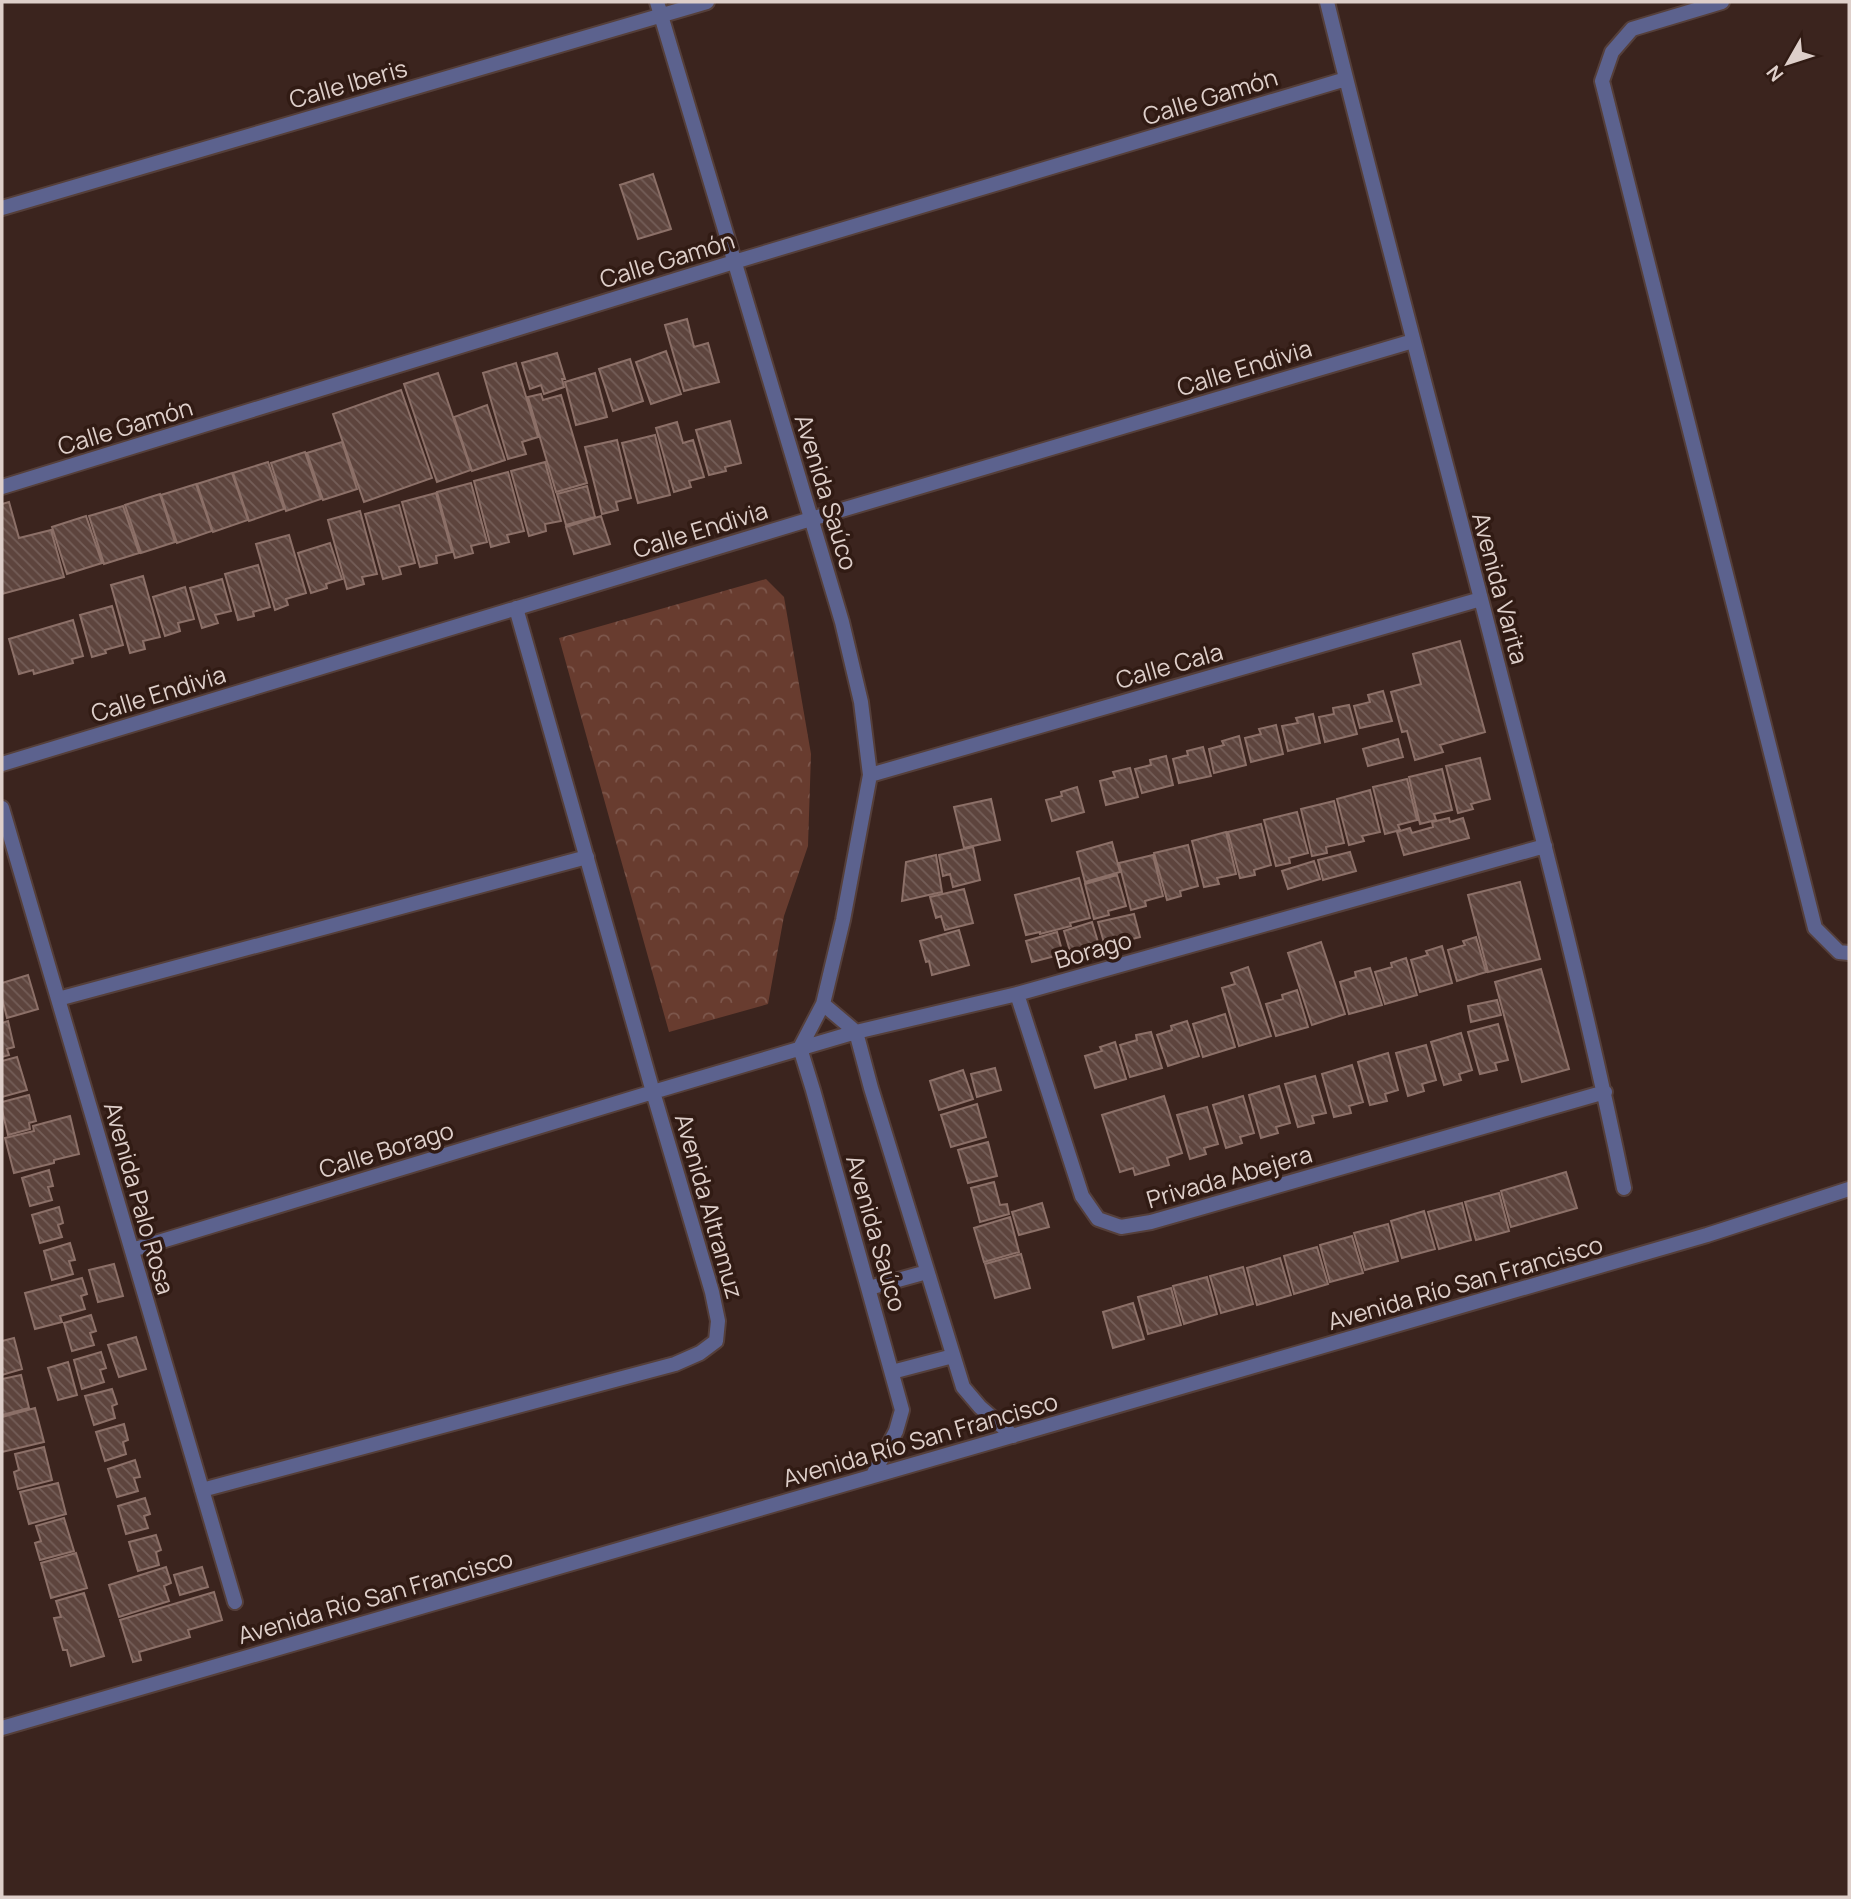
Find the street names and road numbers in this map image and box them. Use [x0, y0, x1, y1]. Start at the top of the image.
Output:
street label: Calle Iberis [285, 50, 411, 116]
street label: Calle Gamón [1138, 60, 1282, 132]
street label: Calle Gamón [595, 223, 739, 295]
street label: Calle Endivia [1173, 331, 1315, 403]
street label: Calle Gamón [53, 390, 197, 462]
street label: Avenida Saúco [788, 410, 866, 574]
street label: Calle Endivia [629, 493, 771, 565]
street label: Avenida Varita [1465, 508, 1537, 668]
street label: Calle Cala [1112, 634, 1226, 696]
street label: Calle Endivia [87, 657, 229, 729]
street label: Borago [1051, 922, 1135, 976]
street label: Avenida Palo Rosa [97, 1098, 183, 1298]
street label: Avenida Altramuz [668, 1110, 752, 1302]
street label: Calle Borago [315, 1113, 457, 1185]
street label: Privada Abejera [1142, 1137, 1316, 1215]
street label: Avenida Saúco [839, 1151, 915, 1315]
street label: Avenida Río San Francisco [1324, 1227, 1606, 1337]
street label: Avenida Río San Francisco [779, 1384, 1061, 1494]
street label: Avenida Río San Francisco [234, 1541, 516, 1651]

